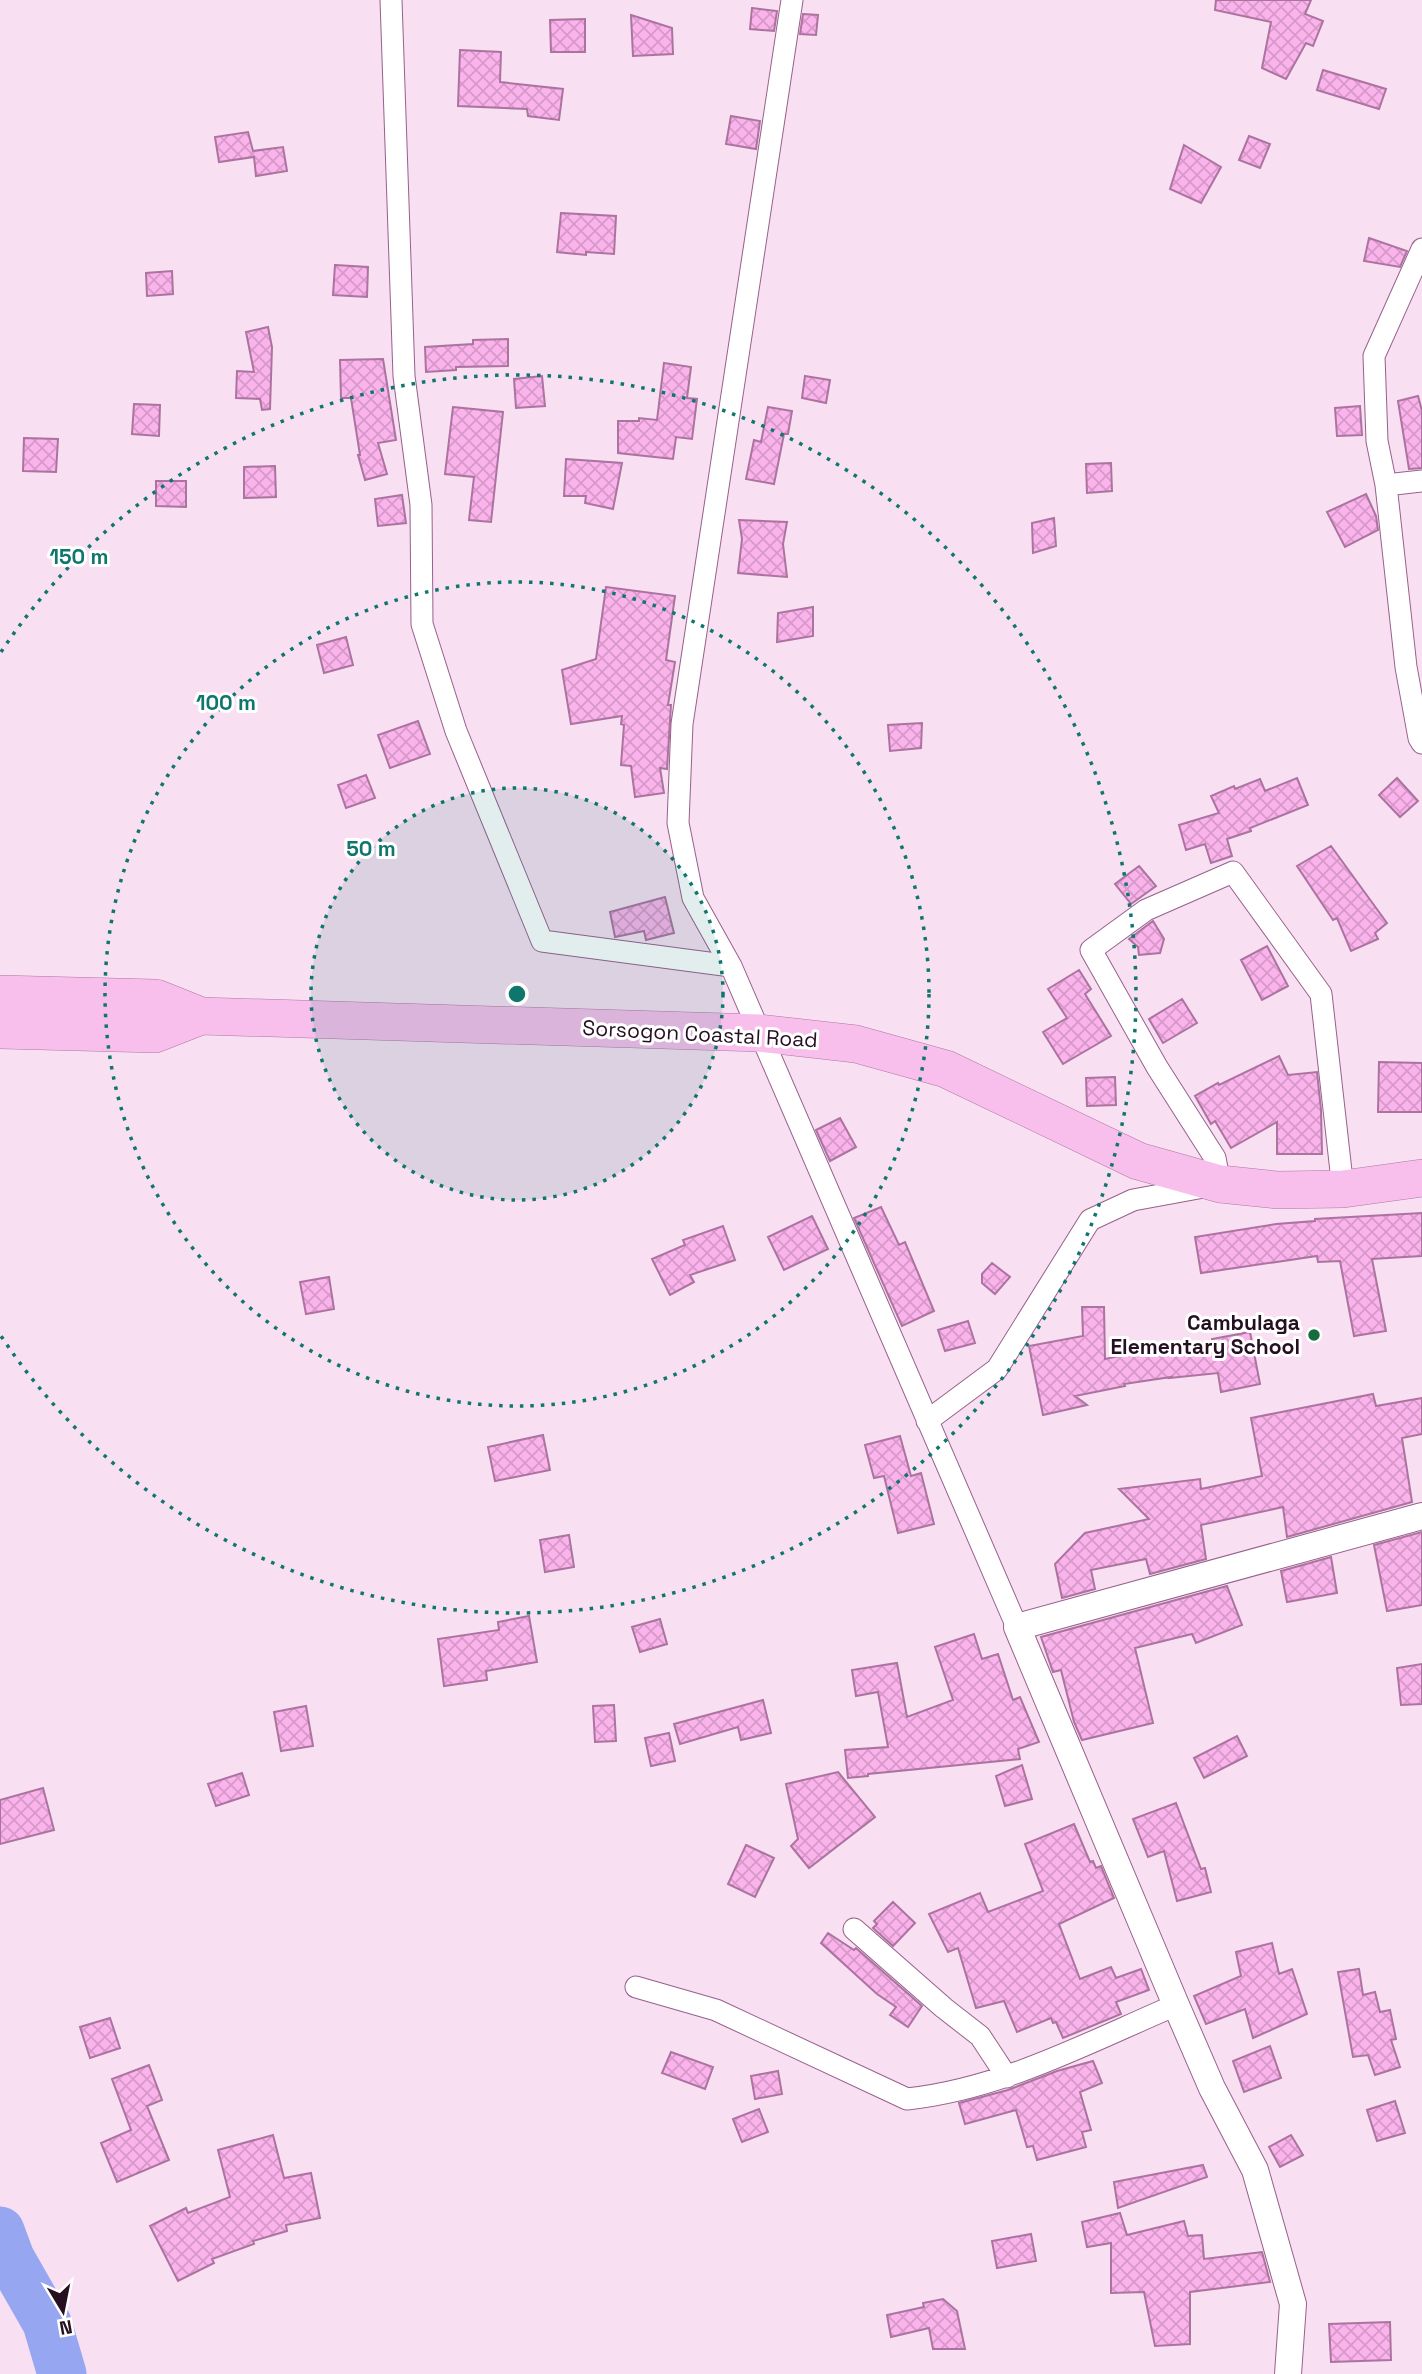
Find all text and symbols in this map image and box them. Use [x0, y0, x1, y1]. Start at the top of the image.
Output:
text: 150 m [50, 543, 108, 570]
text: 100 m [196, 689, 256, 716]
text: 50 m [346, 835, 396, 862]
centre of rings [505, 982, 529, 1006]
street label: Sorsogon Coastal Road [582, 1014, 818, 1053]
place label: Cambulaga Elementary School [1110, 1309, 1300, 1360]
marker: Cambulaga Elementary School [1306, 1327, 1322, 1343]
north arrow [28, 2276, 98, 2346]
text: N [57, 2314, 74, 2341]

